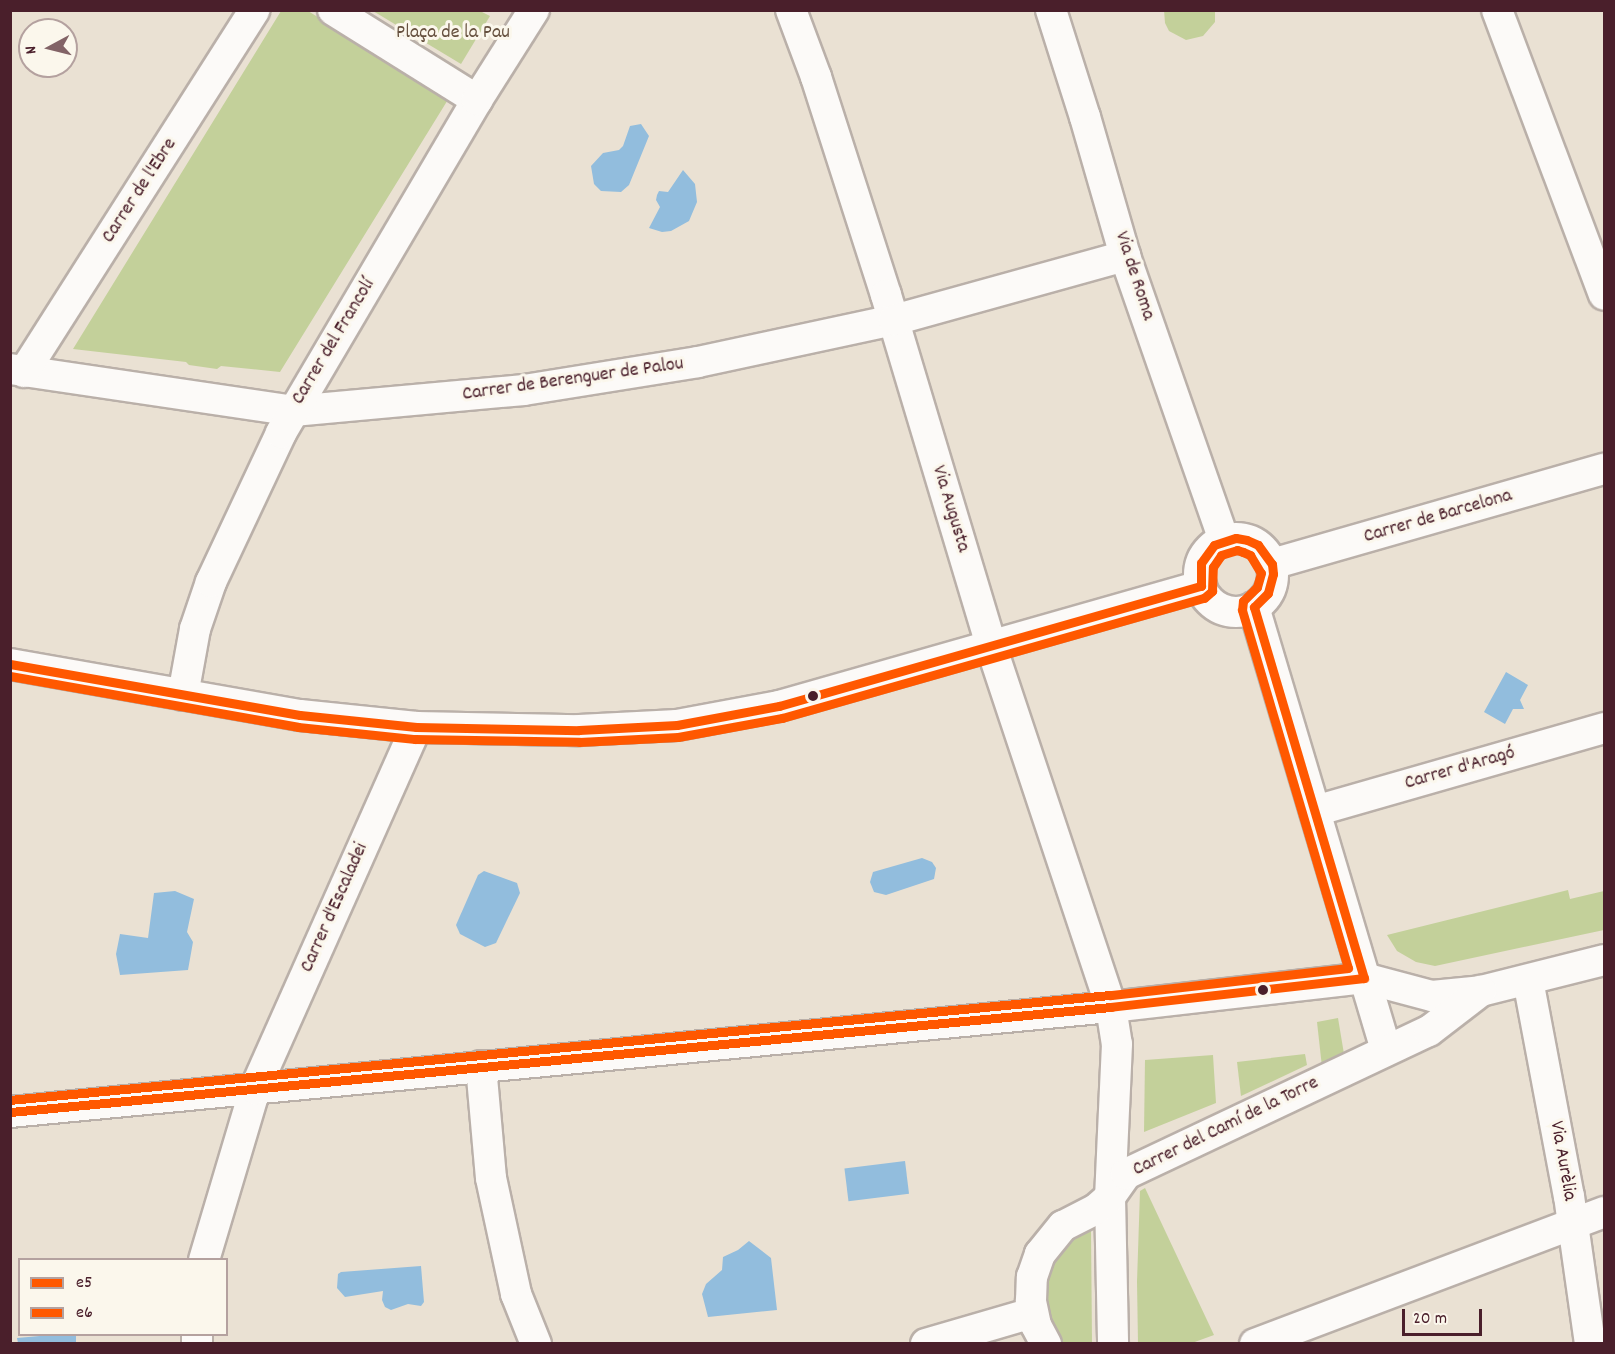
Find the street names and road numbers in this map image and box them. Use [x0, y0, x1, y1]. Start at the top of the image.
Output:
street label: Carrer de l'Ebre [97, 134, 183, 248]
street label: Via de Roma [1108, 229, 1160, 323]
street label: Carrer del Francolí [287, 275, 381, 409]
street label: Carrer de Berenguer de Palou [461, 353, 685, 407]
street label: Via Augusta [925, 463, 975, 555]
street label: Carrer de Barcelona [1361, 484, 1515, 550]
street label: Carrer d'Aragó [1402, 742, 1518, 796]
street label: Carrer d'Escaladei [296, 840, 374, 976]
street label: Carrer del Camí de la Torre [1129, 1072, 1323, 1182]
street label: Via Aurèlia [1543, 1119, 1581, 1203]

